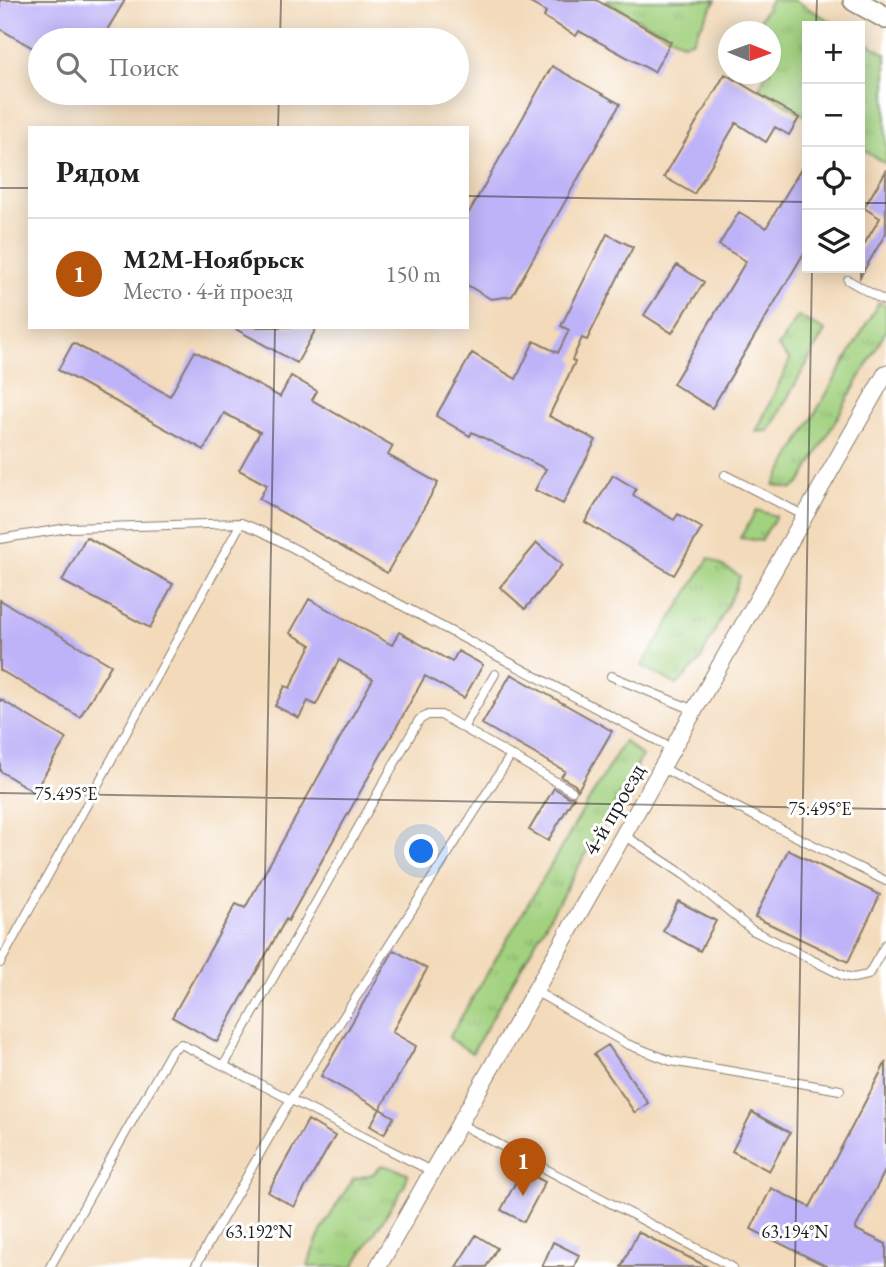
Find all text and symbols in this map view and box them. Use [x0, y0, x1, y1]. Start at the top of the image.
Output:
north arrow [718, 21, 781, 84]
map controls [802, 21, 865, 273]
button: + [802, 21, 865, 84]
search box [28, 28, 469, 105]
icon: search [52, 48, 90, 86]
text: Поиск [108, 50, 179, 84]
button: − [802, 84, 865, 147]
button: locate [802, 147, 865, 210]
text: Рядом [56, 152, 140, 191]
button: layers [802, 210, 865, 273]
text: М2М-Ноябрьск [123, 242, 304, 276]
text: 1 [73, 259, 85, 289]
text: 150 m [385, 259, 441, 289]
text: Место · 4-й проезд [123, 276, 293, 306]
street label: 4-й проезд [574, 757, 652, 861]
text: 75.495°E [35, 782, 97, 805]
text: 75.495°E [789, 797, 851, 820]
your location [404, 834, 438, 868]
pin: 1 [500, 1138, 546, 1196]
text: 63.192°N [226, 1220, 293, 1243]
text: 63.194°N [762, 1220, 829, 1243]

